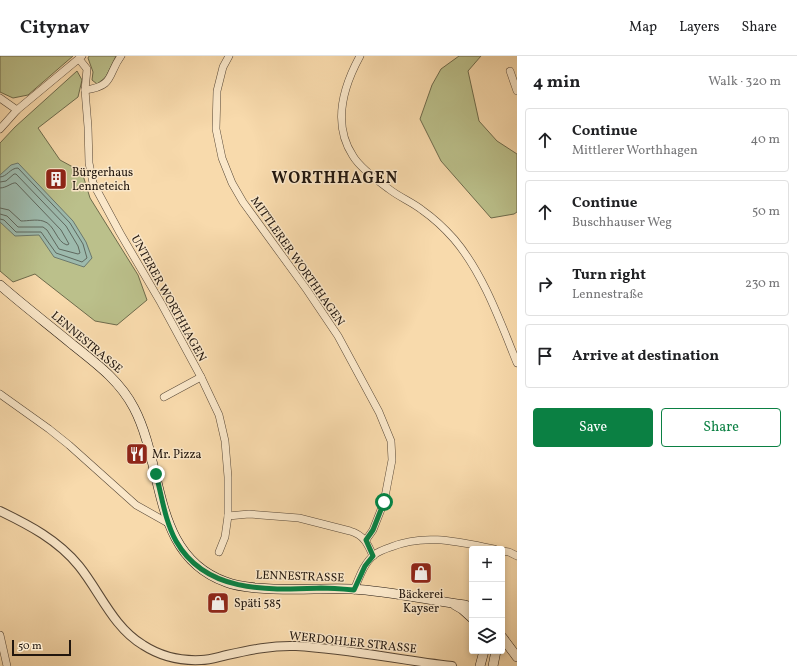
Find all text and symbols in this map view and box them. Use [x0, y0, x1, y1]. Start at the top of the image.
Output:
text: Citynav [20, 15, 90, 41]
text: Map [629, 18, 657, 37]
text: Layers [679, 18, 719, 37]
text: Share [741, 18, 777, 37]
text: 4 min [533, 71, 580, 94]
text: Walk · 320 m [708, 73, 781, 91]
text: Continue [572, 121, 637, 142]
icon: ahead [534, 129, 556, 151]
text: 40 m [751, 131, 780, 149]
text: Mittlerer Worthhagen [572, 142, 698, 160]
place label: Bürgerhaus Lenneteich [72, 165, 133, 195]
building icon: Bürgerhaus Lenneteich [43, 166, 69, 192]
district label: WORTHHAGEN [272, 168, 398, 190]
text: Continue [572, 193, 637, 214]
street label: MITTLERER WORTHHAGEN [246, 194, 348, 329]
icon: ahead [534, 201, 556, 223]
text: 50 m [752, 203, 780, 221]
text: Buschhauser Weg [572, 214, 672, 232]
street label: UNTERER WORTHHAGEN [127, 232, 210, 365]
text: Turn right [572, 265, 646, 286]
icon: right [534, 273, 556, 295]
text: 230 m [745, 275, 780, 293]
text: Lennestraße [572, 286, 643, 304]
street label: LENNESTRASSE [47, 308, 126, 377]
icon: arrive [534, 345, 556, 367]
text: Arrive at destination [572, 346, 719, 367]
button: Save [533, 408, 653, 447]
button: Share [661, 408, 781, 447]
restaurant icon: Mr. Pizza [124, 441, 150, 467]
place label: Mr. Pizza [152, 447, 202, 463]
route end [147, 465, 165, 483]
route start [375, 493, 393, 511]
map controls [469, 546, 505, 654]
button: + [469, 546, 505, 582]
shop icon: Bäckerei Kayser [408, 560, 434, 586]
street label: LENNESTRASSE [255, 567, 345, 587]
button: − [469, 582, 505, 618]
place label: Bäckerei Kayser [399, 587, 444, 617]
shop icon: Späti 585 [205, 590, 231, 616]
place label: Späti 585 [234, 596, 281, 612]
button: layers [469, 618, 505, 654]
street label: WERDOHLER STRASSE [288, 628, 418, 658]
scale bar [12, 638, 71, 657]
text: 50 m [18, 639, 42, 654]

